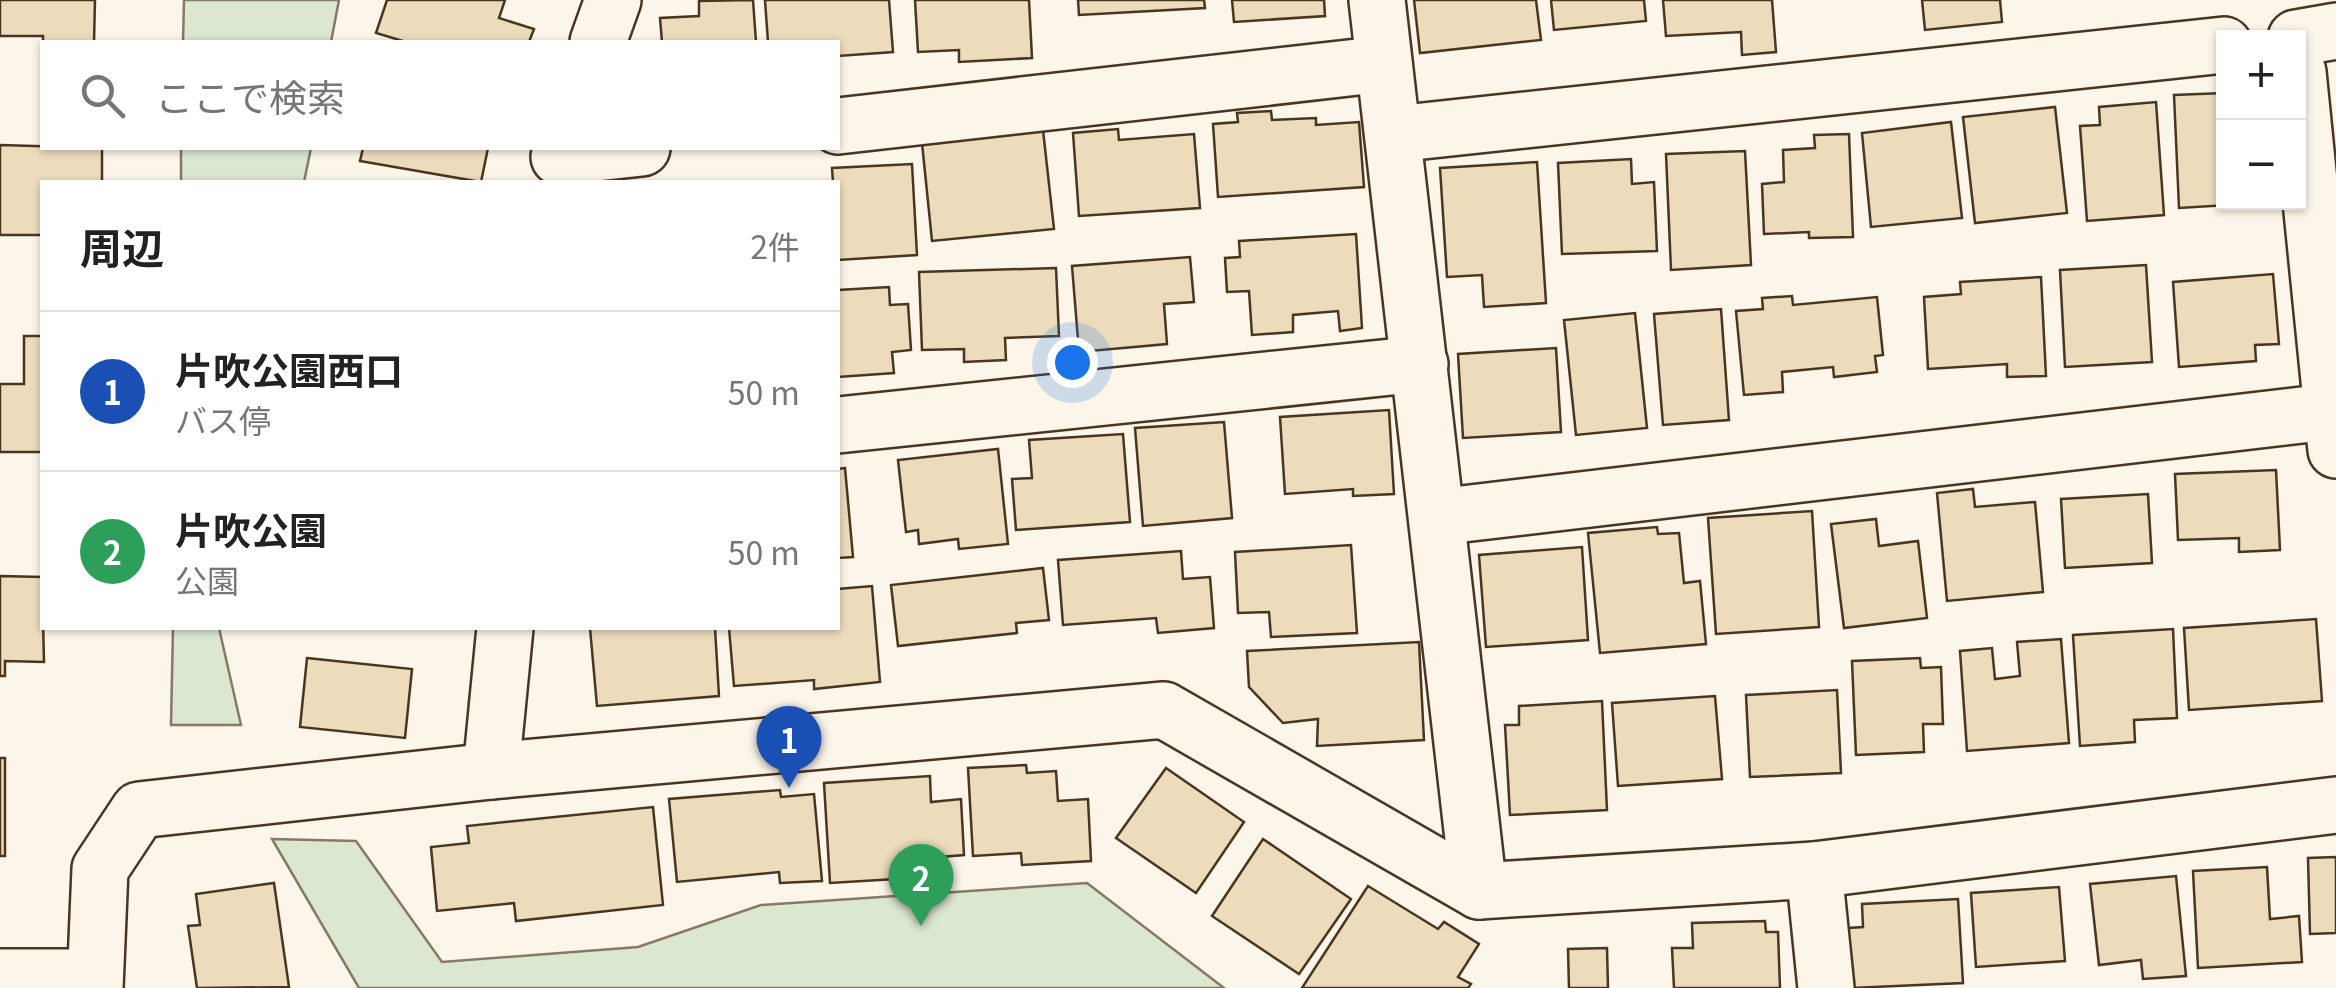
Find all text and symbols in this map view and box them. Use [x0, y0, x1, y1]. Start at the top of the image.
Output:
map controls [2216, 30, 2306, 210]
button: + [2216, 30, 2306, 120]
search box [40, 40, 840, 150]
icon: search [75, 68, 130, 123]
text: ここで検索 [155, 68, 345, 123]
button: − [2216, 120, 2306, 210]
text: 周辺 [80, 215, 164, 276]
text: 2件 [750, 222, 800, 268]
your location [1047, 337, 1098, 388]
text: 片吹公園西口 [175, 341, 403, 396]
text: 1 [103, 368, 122, 414]
text: 50 m [728, 368, 800, 414]
text: バス停 [175, 396, 271, 442]
text: 片吹公園 [175, 501, 327, 556]
text: 2 [103, 528, 122, 574]
text: 50 m [728, 528, 800, 574]
text: 公園 [175, 556, 239, 602]
pin: 1 [756, 706, 822, 788]
pin: 2 [888, 844, 954, 926]

